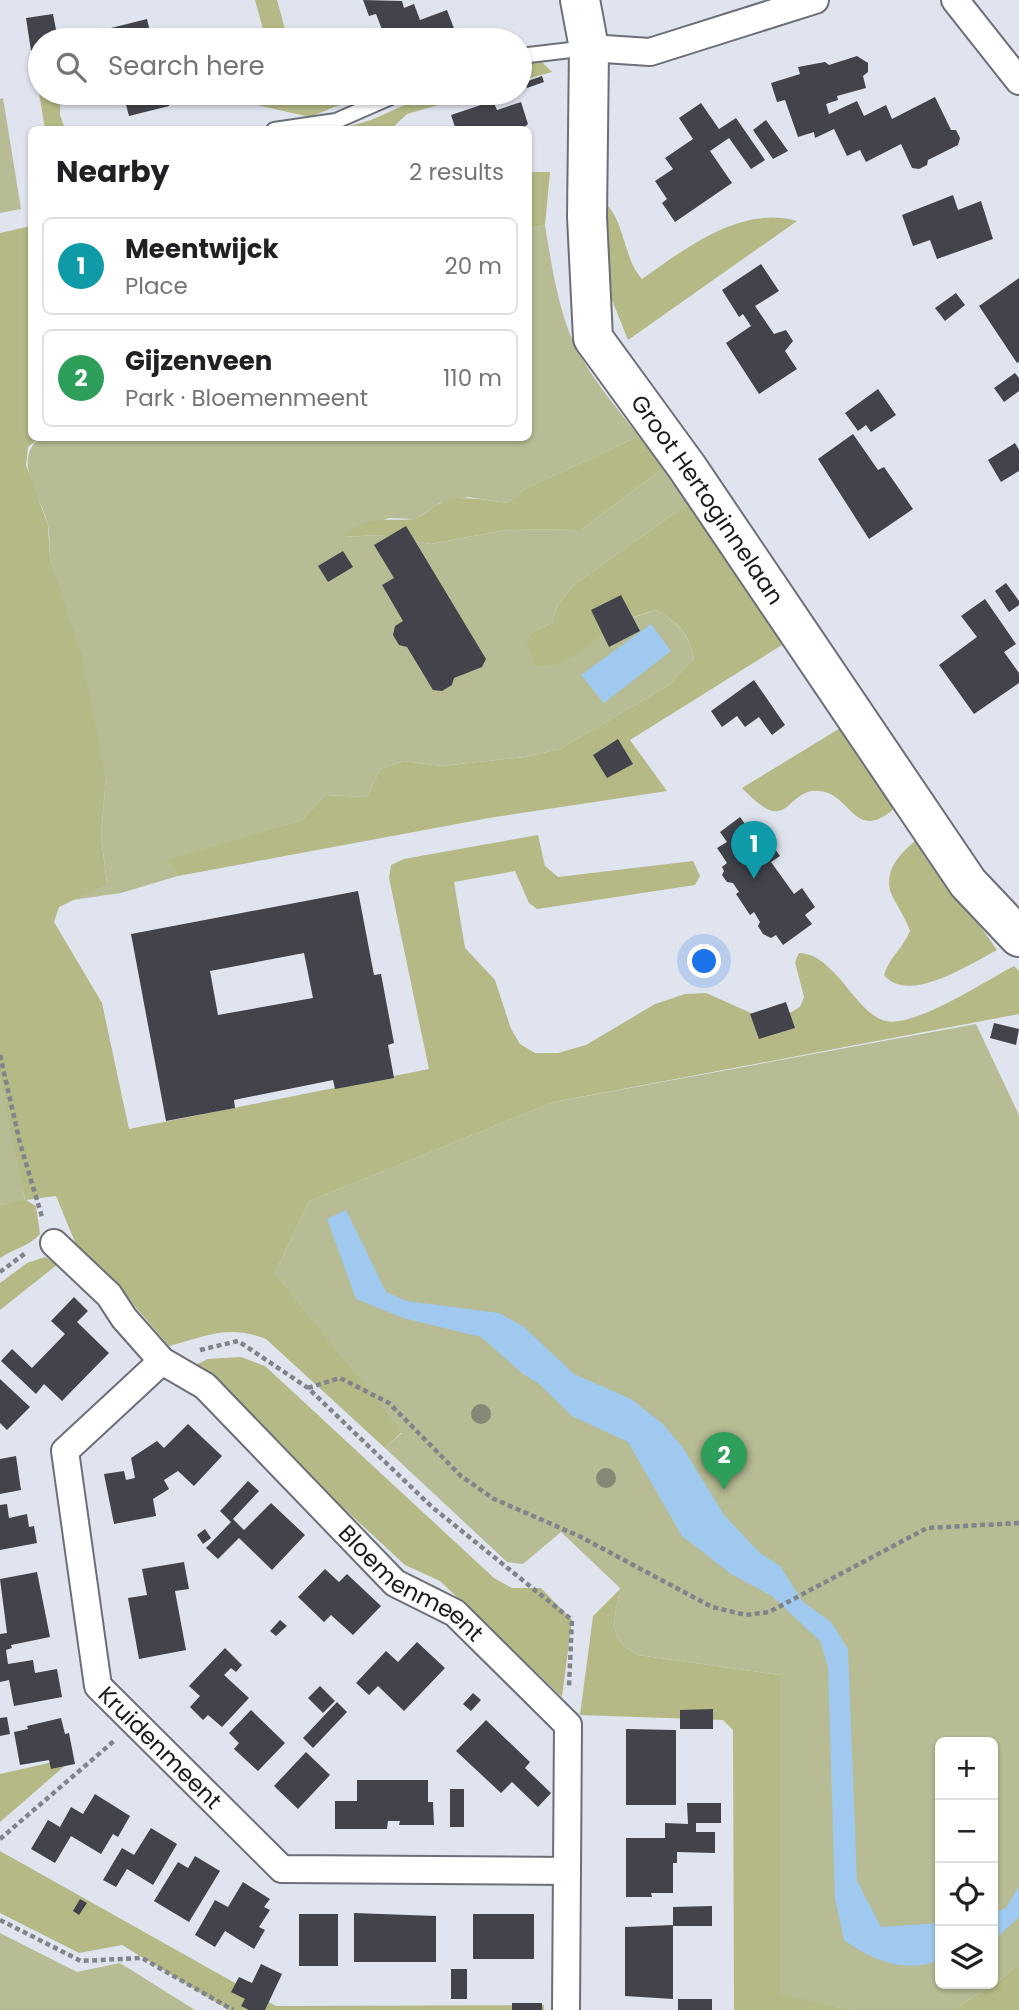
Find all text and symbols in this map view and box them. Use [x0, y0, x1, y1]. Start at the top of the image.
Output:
search box [28, 28, 532, 105]
icon: search [52, 48, 90, 86]
text: Search here [108, 48, 265, 84]
text: Nearby [56, 150, 170, 193]
text: 2 results [409, 156, 504, 188]
text: Meentwijck [125, 231, 279, 267]
text: 1 [77, 250, 85, 282]
text: 20 m [444, 250, 502, 282]
text: Place [125, 270, 188, 302]
text: Gijzenveen [125, 343, 272, 379]
text: 2 [74, 362, 88, 394]
text: 110 m [443, 362, 502, 394]
text: Park · Bloemenmeent [125, 382, 368, 414]
street label: Groot Hertoginnelaan [623, 388, 791, 611]
pin: 1 [731, 821, 777, 879]
your location [687, 944, 721, 978]
pin: 2 [701, 1432, 747, 1490]
street label: Bloemenmeent [331, 1518, 491, 1649]
street label: Kruidenmeent [91, 1679, 229, 1816]
map controls [935, 1737, 998, 1989]
button: + [935, 1737, 998, 1800]
button: − [935, 1800, 998, 1863]
button: locate [935, 1863, 998, 1926]
button: layers [935, 1926, 998, 1989]

